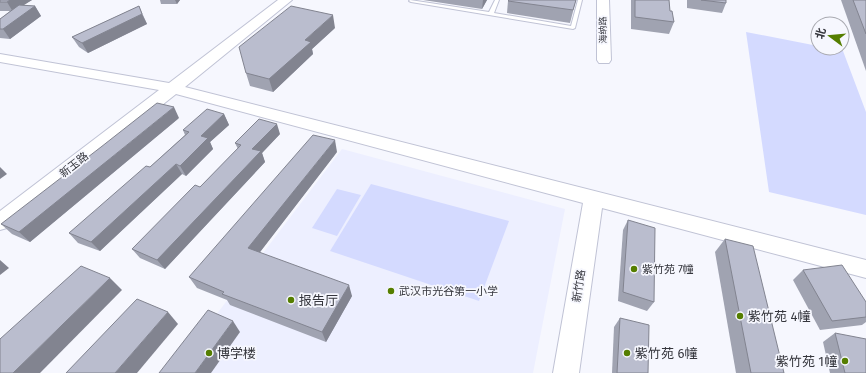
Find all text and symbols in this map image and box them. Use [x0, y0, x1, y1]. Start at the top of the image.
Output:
street label: 海纳路 [597, 16, 608, 44]
north arrow [810, 16, 850, 56]
text: 北 [813, 26, 829, 40]
street label: 新玉路 [57, 150, 91, 180]
place label: 紫竹苑 7幢 [642, 263, 694, 276]
marker: 紫竹苑 7幢 [629, 264, 639, 274]
street label: 新竹路 [570, 269, 588, 303]
place label: 武汉市光谷第一小学 [399, 285, 498, 298]
marker: 武汉市光谷第一小学 [386, 286, 396, 296]
place label: 报告厅 [299, 293, 338, 308]
marker: 报告厅 [286, 295, 296, 305]
place label: 紫竹苑 4幢 [748, 309, 810, 324]
marker: 紫竹苑 4幢 [735, 311, 745, 321]
place label: 博学楼 [217, 346, 256, 361]
place label: 紫竹苑 6幢 [635, 346, 697, 361]
marker: 博学楼 [204, 348, 214, 358]
marker: 紫竹苑 6幢 [622, 348, 632, 358]
place label: 紫竹苑 1幢 [776, 354, 837, 369]
marker: 紫竹苑 1幢 [840, 356, 850, 366]

